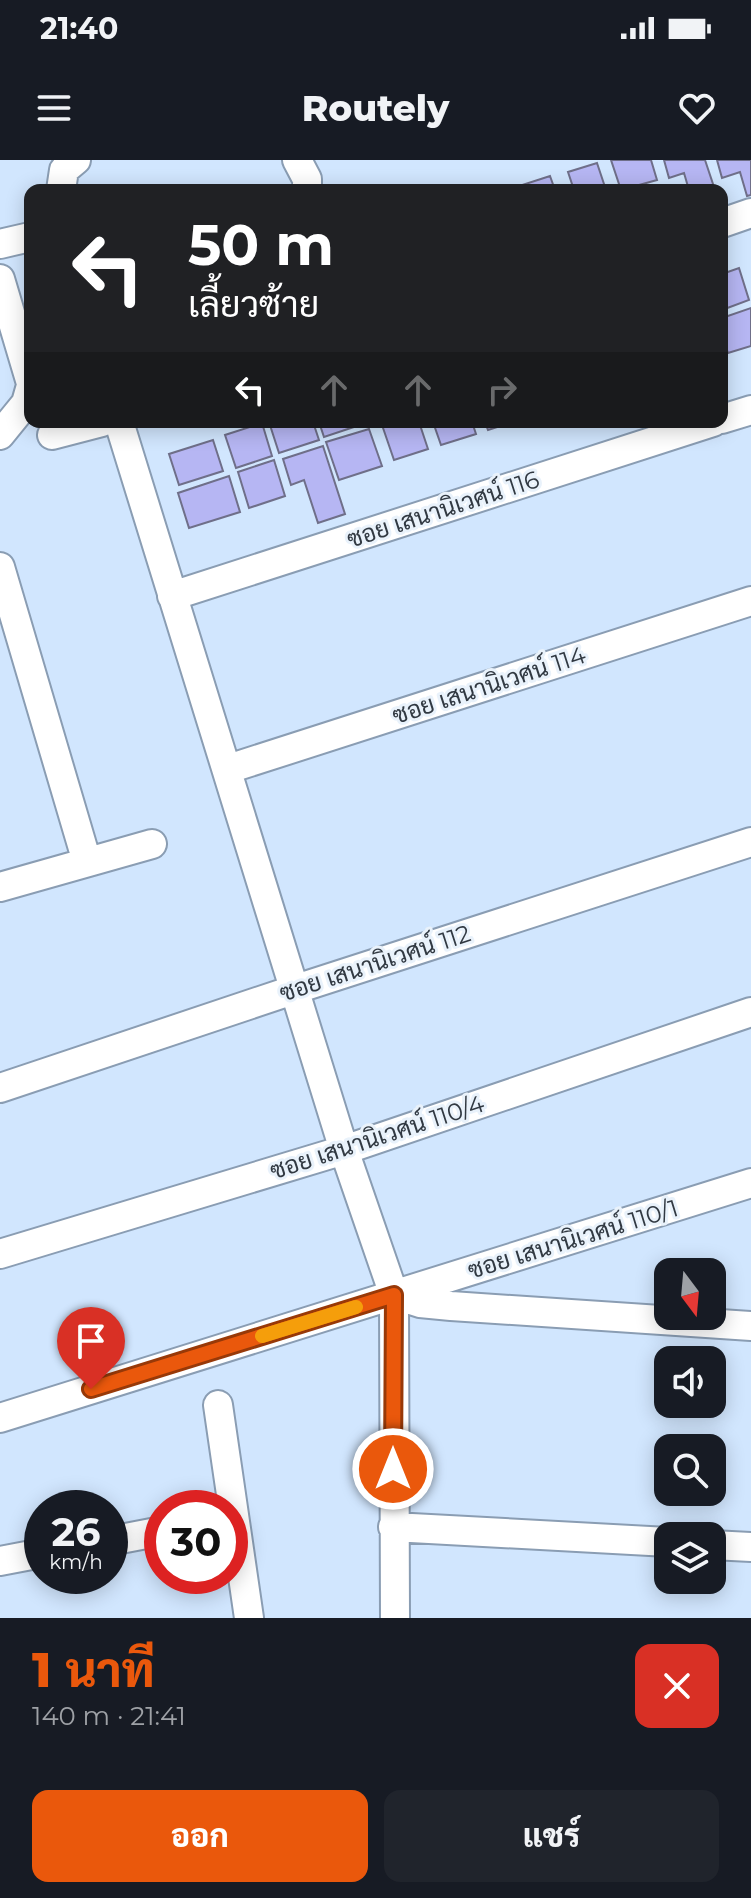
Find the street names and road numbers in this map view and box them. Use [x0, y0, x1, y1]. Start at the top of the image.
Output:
street label: ซอย เสนานิเวศน์ 116 [343, 463, 543, 554]
street label: ซอย เสนานิเวศน์ 114 [388, 639, 589, 730]
street label: ซอย เสนานิเวศน์ 112 [275, 917, 474, 1008]
street label: ซอย เสนานิเวศน์ 110/4 [266, 1088, 488, 1185]
street label: ซอย เสนานิเวศน์ 110/1 [464, 1192, 682, 1285]

